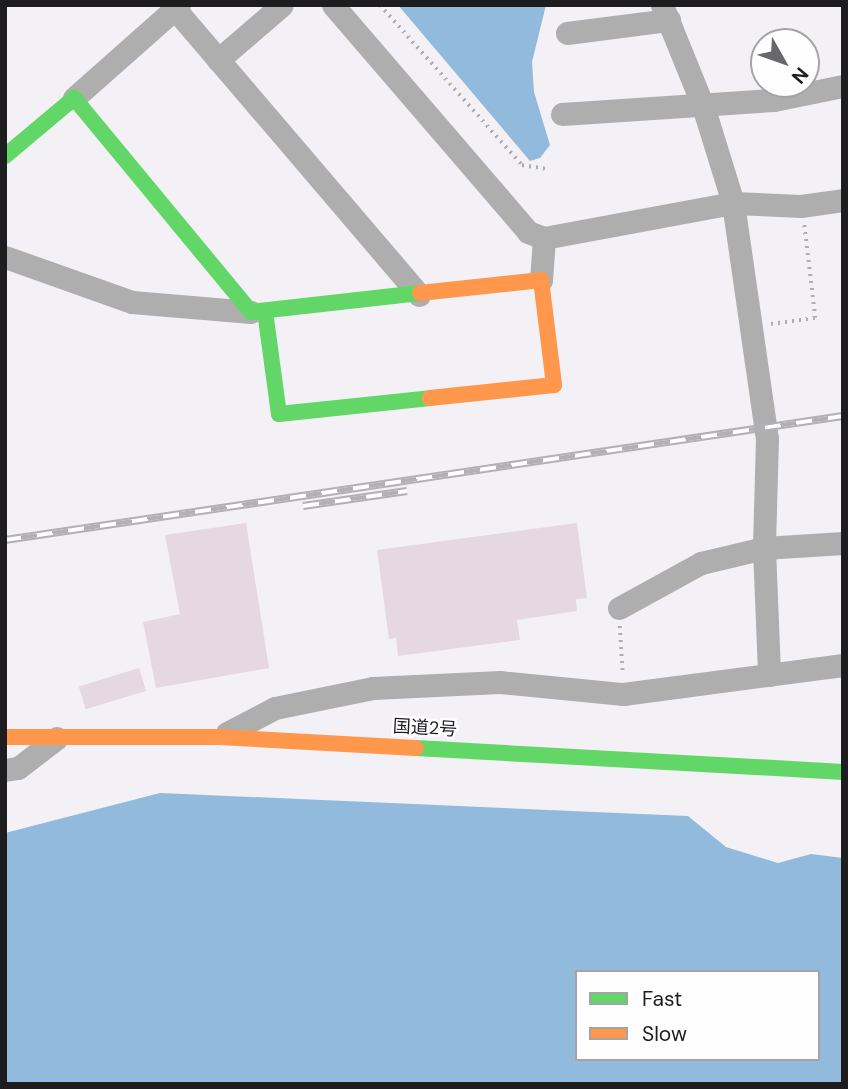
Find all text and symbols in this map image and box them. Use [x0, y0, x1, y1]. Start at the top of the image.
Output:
north arrow [750, 28, 820, 98]
text: N [786, 62, 814, 89]
street label: 国道2号 [392, 716, 458, 740]
legend [575, 970, 820, 1061]
text: Fast [642, 985, 682, 1013]
text: Slow [642, 1020, 687, 1048]

